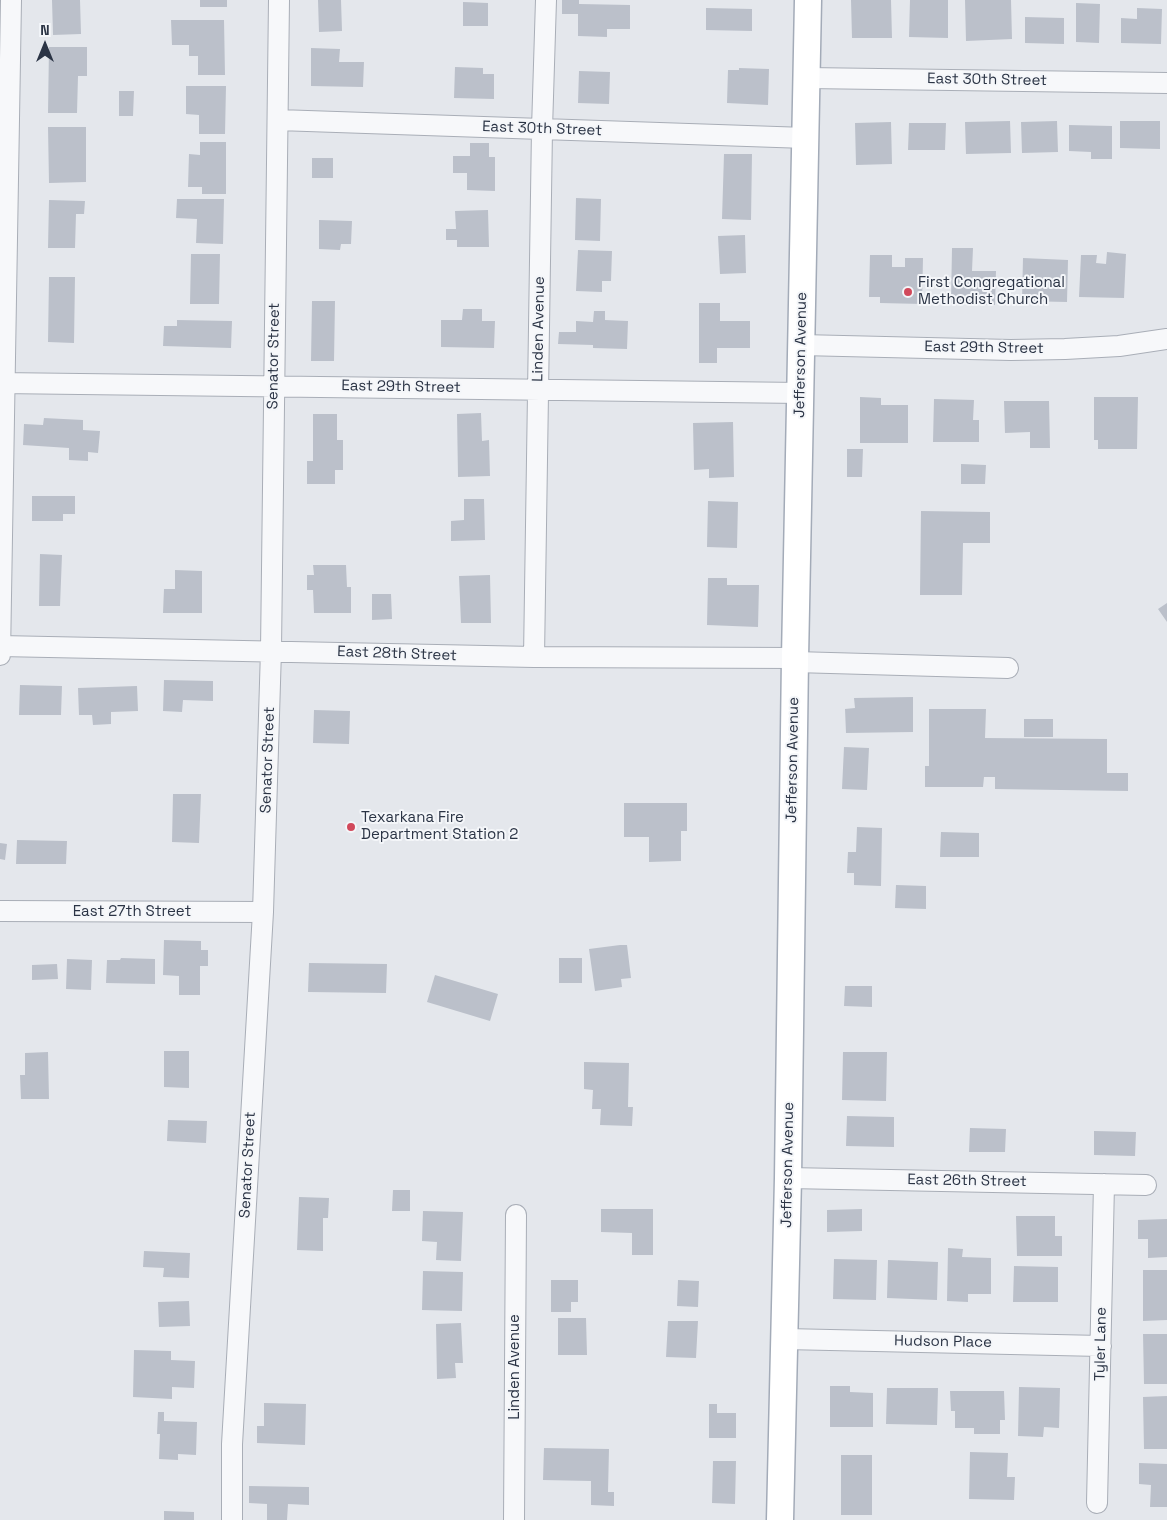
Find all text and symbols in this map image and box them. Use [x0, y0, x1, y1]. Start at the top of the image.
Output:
north arrow [20, 20, 70, 70]
text: N [40, 21, 50, 39]
street label: East 30th Street [927, 70, 1047, 90]
street label: East 30th Street [482, 118, 602, 140]
place label: First Congregational Methodist Church [918, 274, 1065, 309]
street label: Linden Avenue [529, 276, 549, 382]
marker: First Congregational Methodist Church [902, 286, 914, 298]
street label: Jefferson Avenue [791, 292, 811, 418]
street label: Senator Street [264, 303, 284, 409]
street label: East 29th Street [924, 338, 1044, 358]
street label: East 29th Street [341, 377, 461, 397]
street label: East 28th Street [337, 643, 457, 665]
street label: Jefferson Avenue [783, 697, 803, 823]
street label: Senator Street [257, 706, 279, 814]
place label: Texarkana Fire Department Station 2 [361, 809, 518, 844]
marker: Texarkana Fire Department Station 2 [345, 821, 357, 833]
street label: East 27th Street [73, 903, 191, 921]
street label: Jefferson Avenue [778, 1102, 798, 1228]
street label: Senator Street [236, 1111, 260, 1219]
street label: East 26th Street [907, 1171, 1027, 1191]
street label: Tyler Lane [1091, 1307, 1111, 1381]
street label: Linden Avenue [506, 1314, 524, 1420]
street label: Hudson Place [894, 1332, 992, 1352]

